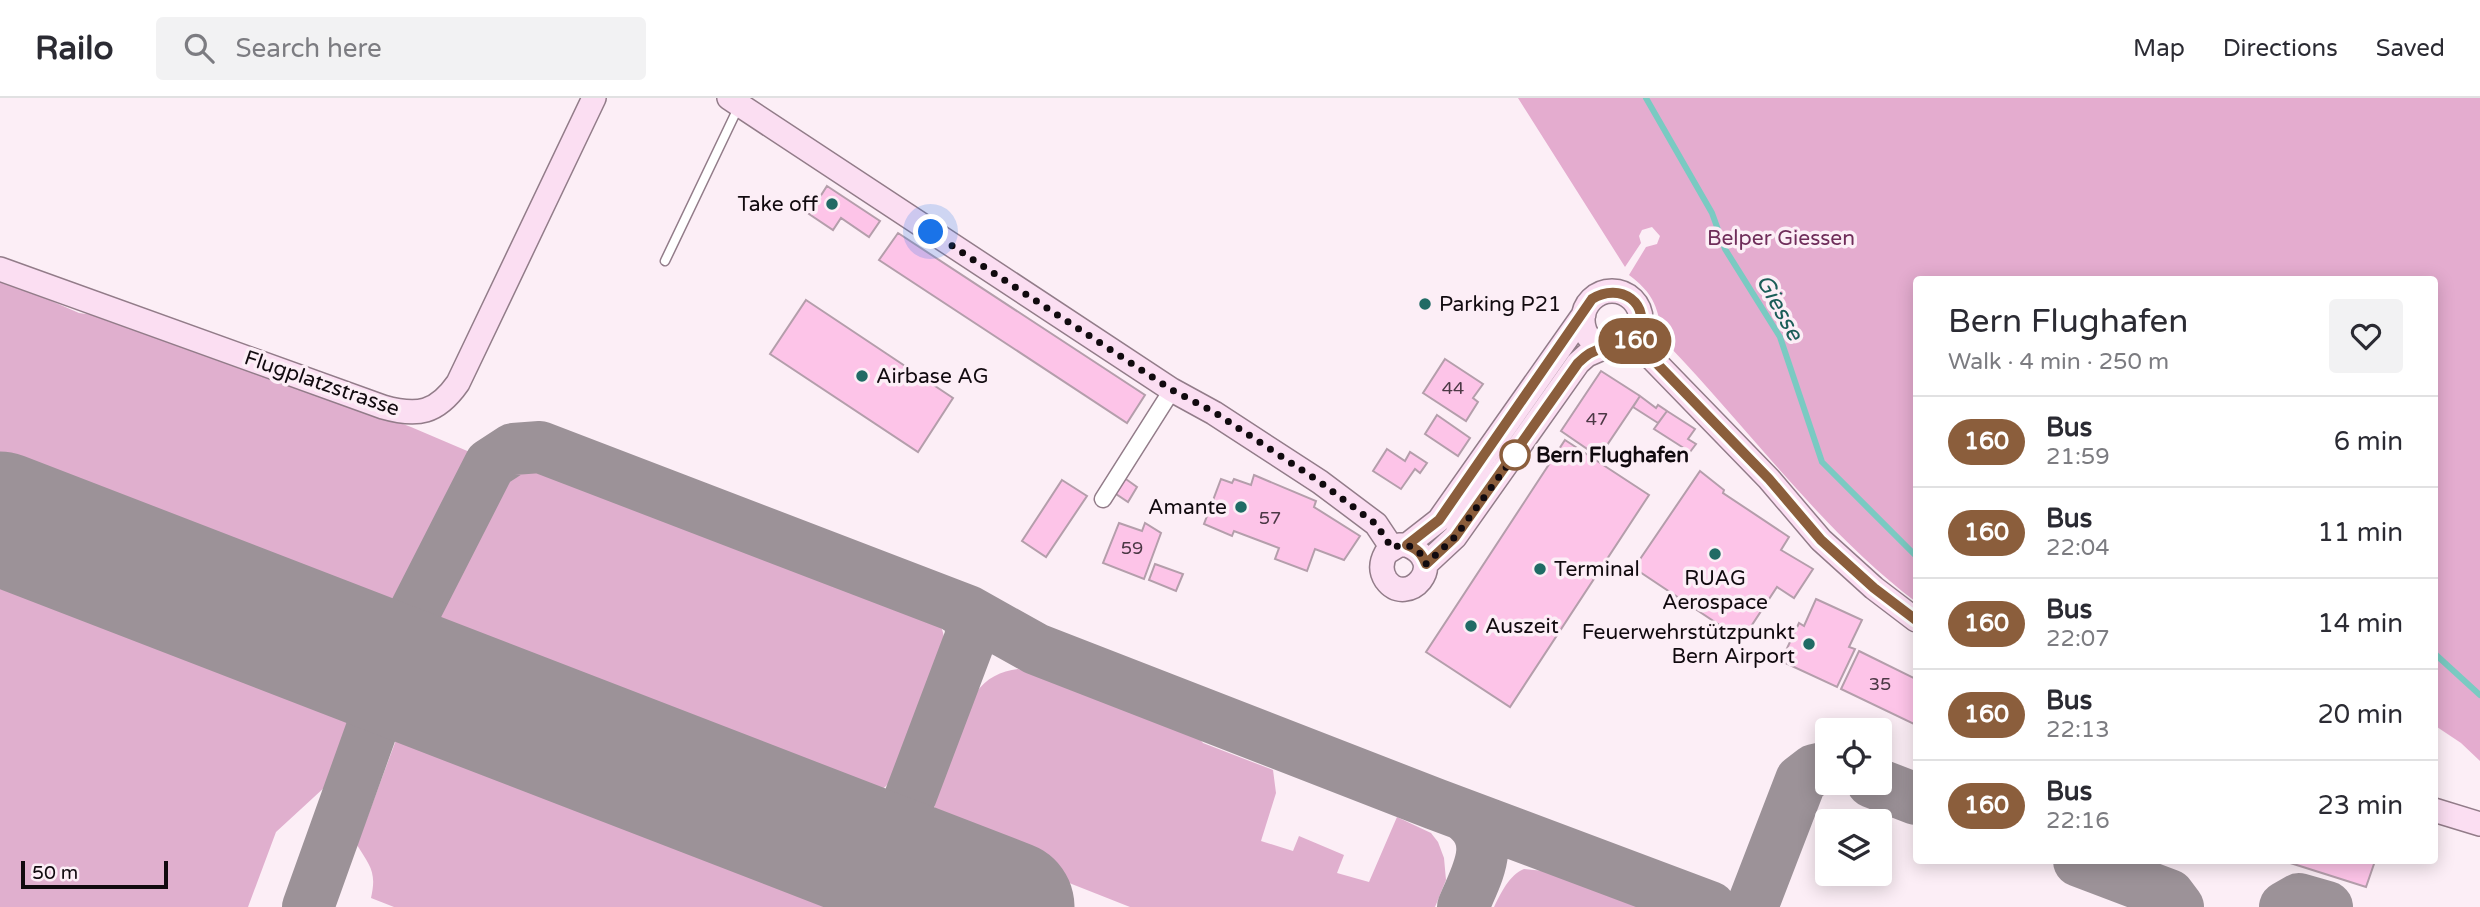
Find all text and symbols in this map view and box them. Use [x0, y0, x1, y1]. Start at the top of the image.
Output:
search box [156, 17, 646, 80]
text: Railo [35, 29, 114, 68]
icon: search [180, 29, 218, 67]
text: Search here [236, 33, 382, 64]
text: Map [2133, 34, 2185, 63]
text: Directions [2223, 34, 2338, 63]
text: Saved [2376, 34, 2445, 63]
place label: Take off [738, 192, 819, 217]
marker: Take off [824, 196, 840, 212]
your location [913, 214, 948, 249]
park label: Belper Giessen [1707, 226, 1855, 251]
water label: Giesse [1750, 270, 1810, 347]
place label: Parking P21 [1439, 292, 1561, 317]
marker: Parking P21 [1417, 296, 1433, 312]
button: heart [2329, 299, 2403, 373]
text: Bern Flughafen [1948, 302, 2188, 341]
line badge: 160 [1595, 318, 1675, 364]
text: 160 [1612, 326, 1658, 355]
street label: Flugplatzstrasse [241, 345, 403, 422]
text: Walk · 4 min · 250 m [1948, 348, 2169, 376]
place label: Airbase AG [876, 364, 989, 389]
marker: Airbase AG [854, 368, 870, 384]
house number: 44 [1442, 377, 1464, 399]
house number: 47 [1586, 408, 1608, 430]
text: Bus [2046, 412, 2092, 443]
text: 6 min [2334, 426, 2403, 457]
text: 160 [1964, 427, 2009, 456]
marker: Bern Flughafen [1500, 440, 1530, 470]
place label: Bern Flughafen [1536, 443, 1689, 468]
text: 21:59 [2046, 443, 2110, 471]
place label: Amante [1148, 495, 1227, 520]
marker: Amante [1233, 499, 1249, 515]
text: Bus [2046, 503, 2092, 534]
house number: 57 [1259, 507, 1281, 529]
text: 11 min [2317, 517, 2403, 548]
text: 160 [1964, 518, 2009, 547]
text: 22:04 [2046, 534, 2110, 562]
house number: 59 [1121, 537, 1143, 559]
marker: RUAG Aerospace [1707, 546, 1723, 562]
place label: Terminal [1554, 557, 1640, 582]
marker: Terminal [1532, 561, 1548, 577]
place label: RUAG Aerospace [1662, 566, 1768, 615]
text: Bus [2046, 594, 2092, 625]
text: 14 min [2317, 608, 2403, 639]
text: 160 [1964, 609, 2009, 638]
place label: Auszeit [1485, 614, 1559, 639]
marker: Auszeit [1463, 618, 1479, 634]
place label: Feuerwehrstützpunkt Bern Airport [1582, 620, 1795, 669]
text: 22:07 [2046, 625, 2110, 653]
marker: Feuerwehrstützpunkt Bern Airport [1801, 636, 1817, 652]
house number: 35 [1869, 673, 1891, 695]
text: Bus [2046, 685, 2092, 716]
text: 20 min [2317, 699, 2403, 730]
text: 160 [1964, 700, 2009, 729]
text: 22:13 [2046, 716, 2110, 744]
map controls [1815, 718, 1892, 886]
button: locate [1815, 718, 1892, 795]
text: Bus [2046, 776, 2092, 807]
text: 23 min [2317, 790, 2403, 821]
text: 160 [1964, 791, 2009, 820]
text: 22:16 [2046, 807, 2110, 835]
button: layers [1815, 809, 1892, 886]
scale bar [21, 858, 168, 890]
text: 50 m [32, 862, 78, 884]

